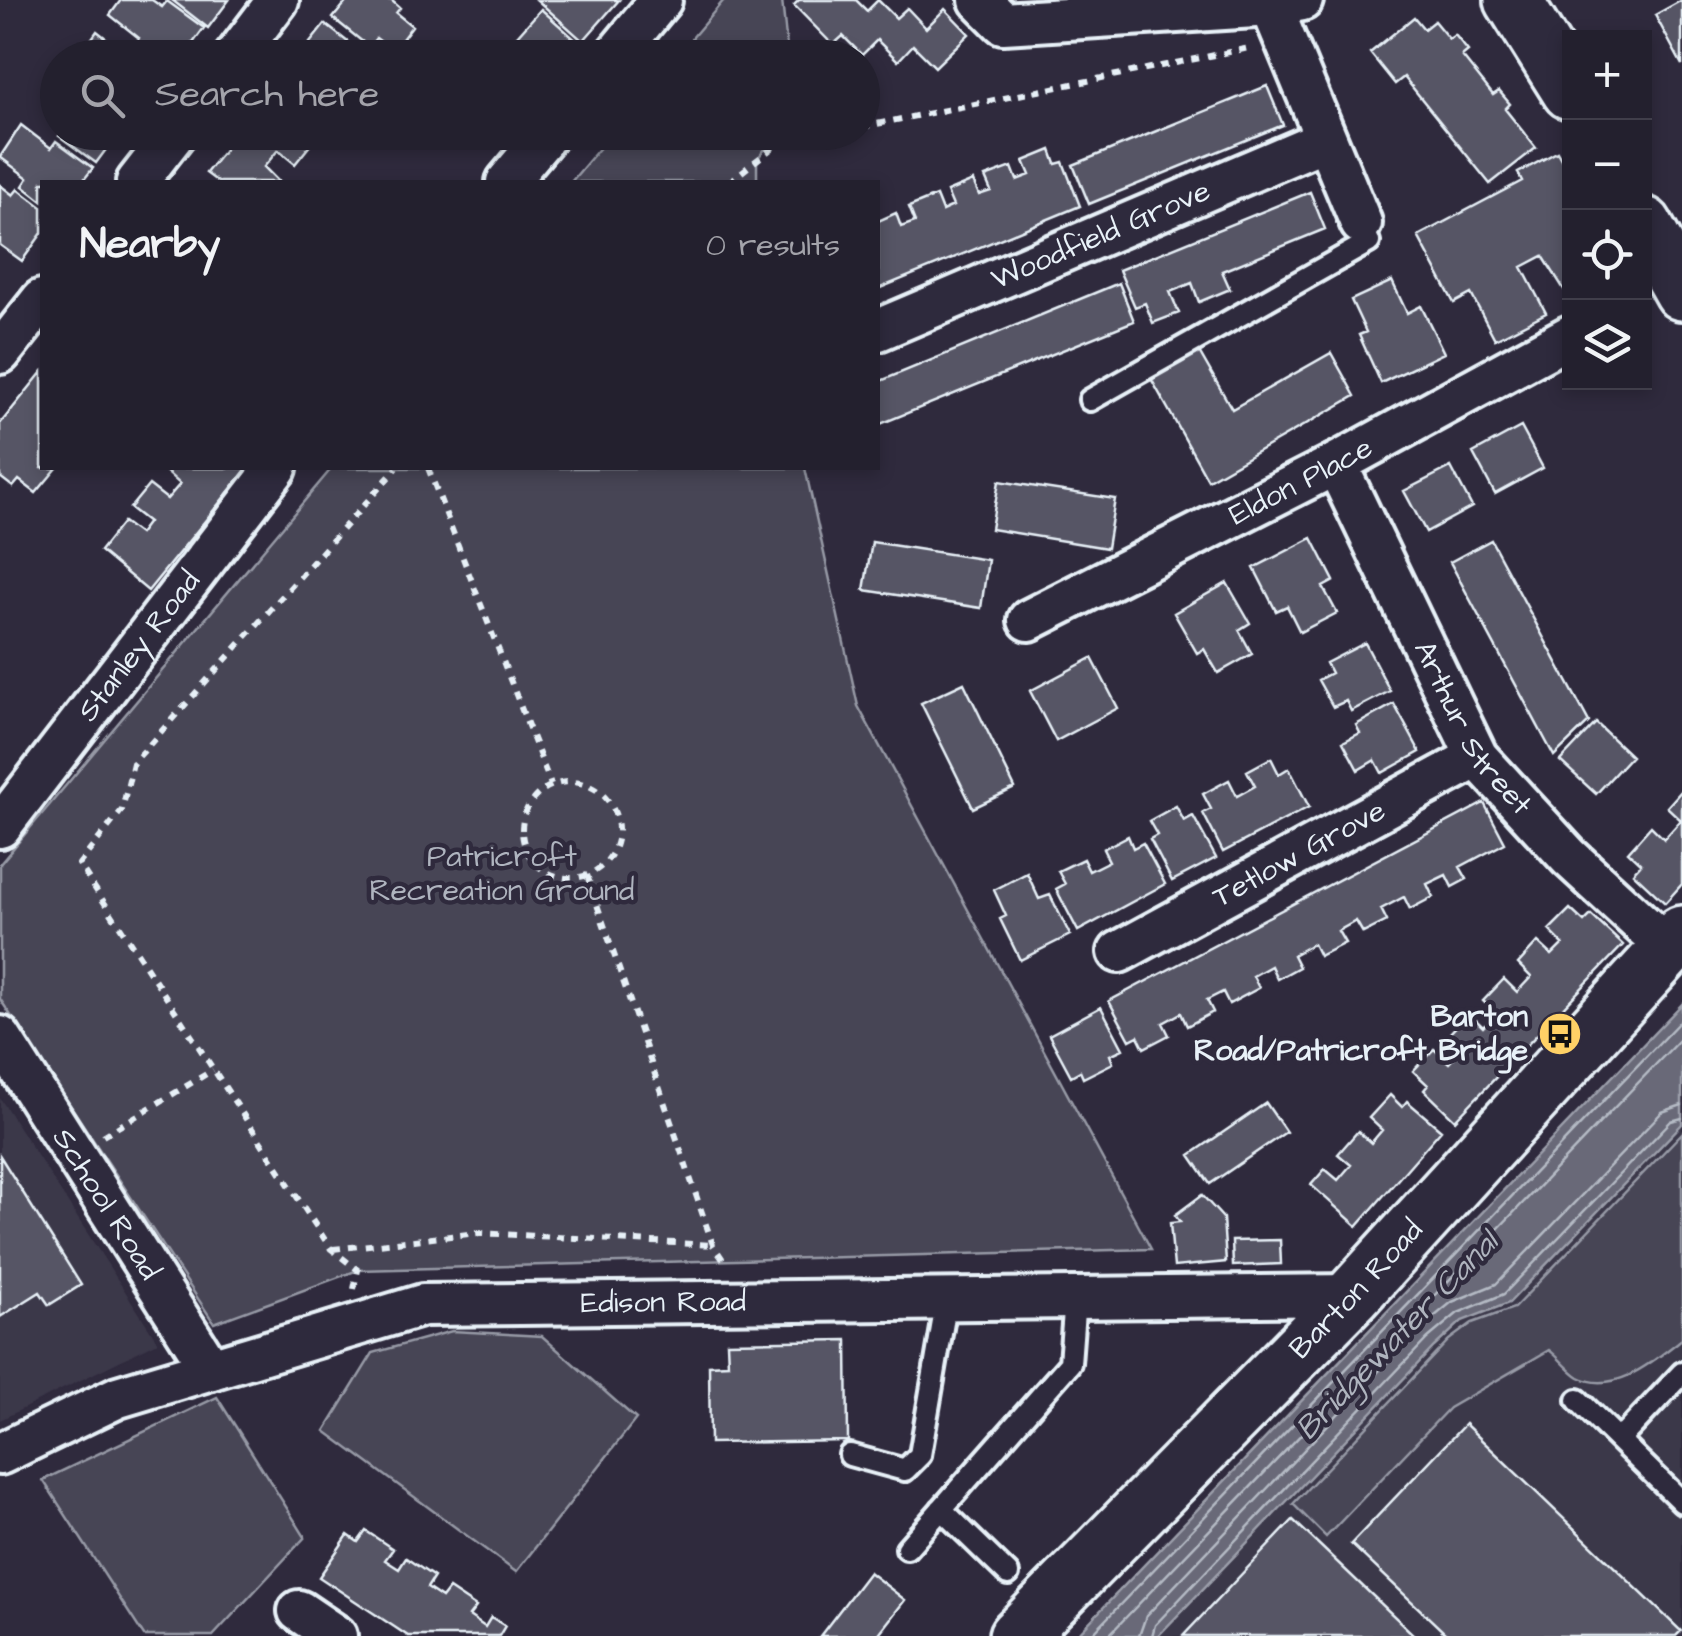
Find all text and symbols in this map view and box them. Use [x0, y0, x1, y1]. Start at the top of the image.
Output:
map controls [1562, 30, 1652, 390]
button: + [1562, 30, 1652, 120]
search box [40, 40, 880, 150]
icon: search [75, 68, 130, 123]
text: Search here [155, 69, 379, 121]
button: − [1562, 120, 1652, 210]
street label: Woodfield Grove [985, 170, 1217, 300]
button: locate [1562, 210, 1652, 300]
text: Nearby [80, 216, 220, 274]
text: 0 results [706, 223, 840, 268]
button: layers [1562, 300, 1652, 390]
street label: Eldon Place [1222, 427, 1380, 536]
street label: Stanley Road [67, 562, 210, 730]
street label: Arthur Street [1403, 634, 1541, 825]
street label: Tetlow Grove [1205, 790, 1393, 918]
park label: Patricroft Recreation Ground [369, 836, 635, 912]
place label: Barton Road/Patricroft Bridge [1194, 996, 1528, 1074]
bus stop icon: Barton Road/Patricroft Bridge [1537, 1011, 1583, 1057]
street label: School Road [42, 1120, 170, 1288]
street label: Barton Road [1280, 1210, 1433, 1369]
water label: Bridgewater Canal [1285, 1219, 1512, 1451]
street label: Edison Road [580, 1281, 746, 1324]

